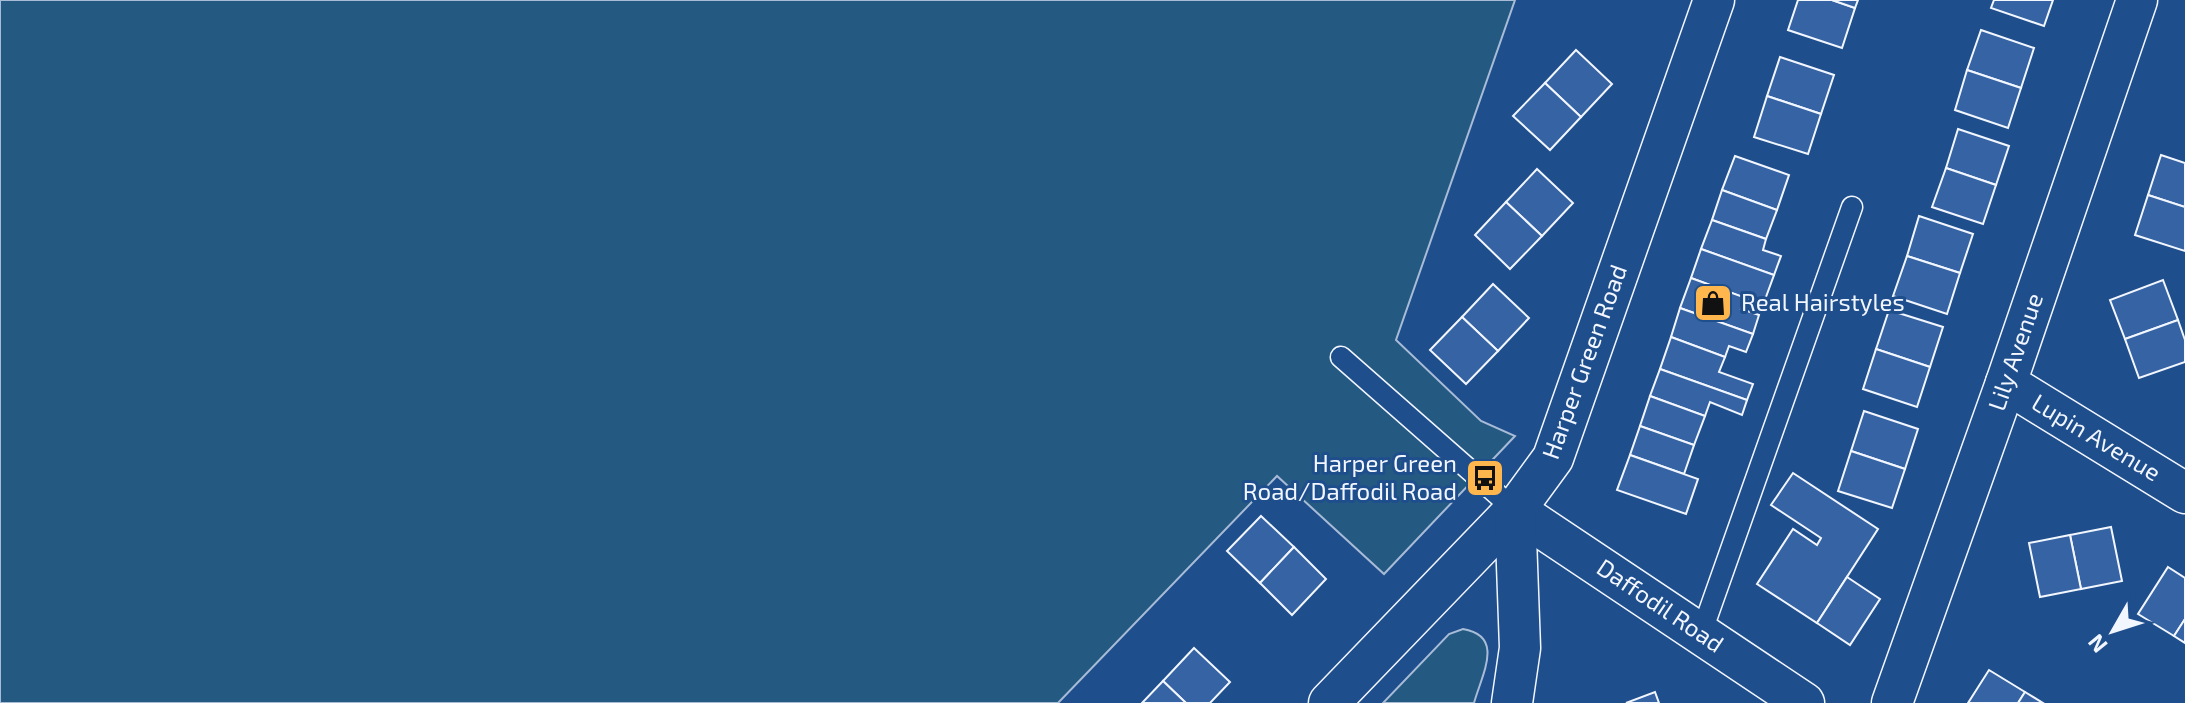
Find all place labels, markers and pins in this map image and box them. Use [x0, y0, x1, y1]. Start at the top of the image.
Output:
shop icon: Real Hairstyles [1692, 282, 1734, 324]
place label: Real Hairstyles [1741, 287, 1905, 316]
place label: Harper Green Road/Daffodil Road [1243, 448, 1457, 505]
bus stop icon: Harper Green Road/Daffodil Road [1464, 457, 1506, 499]

